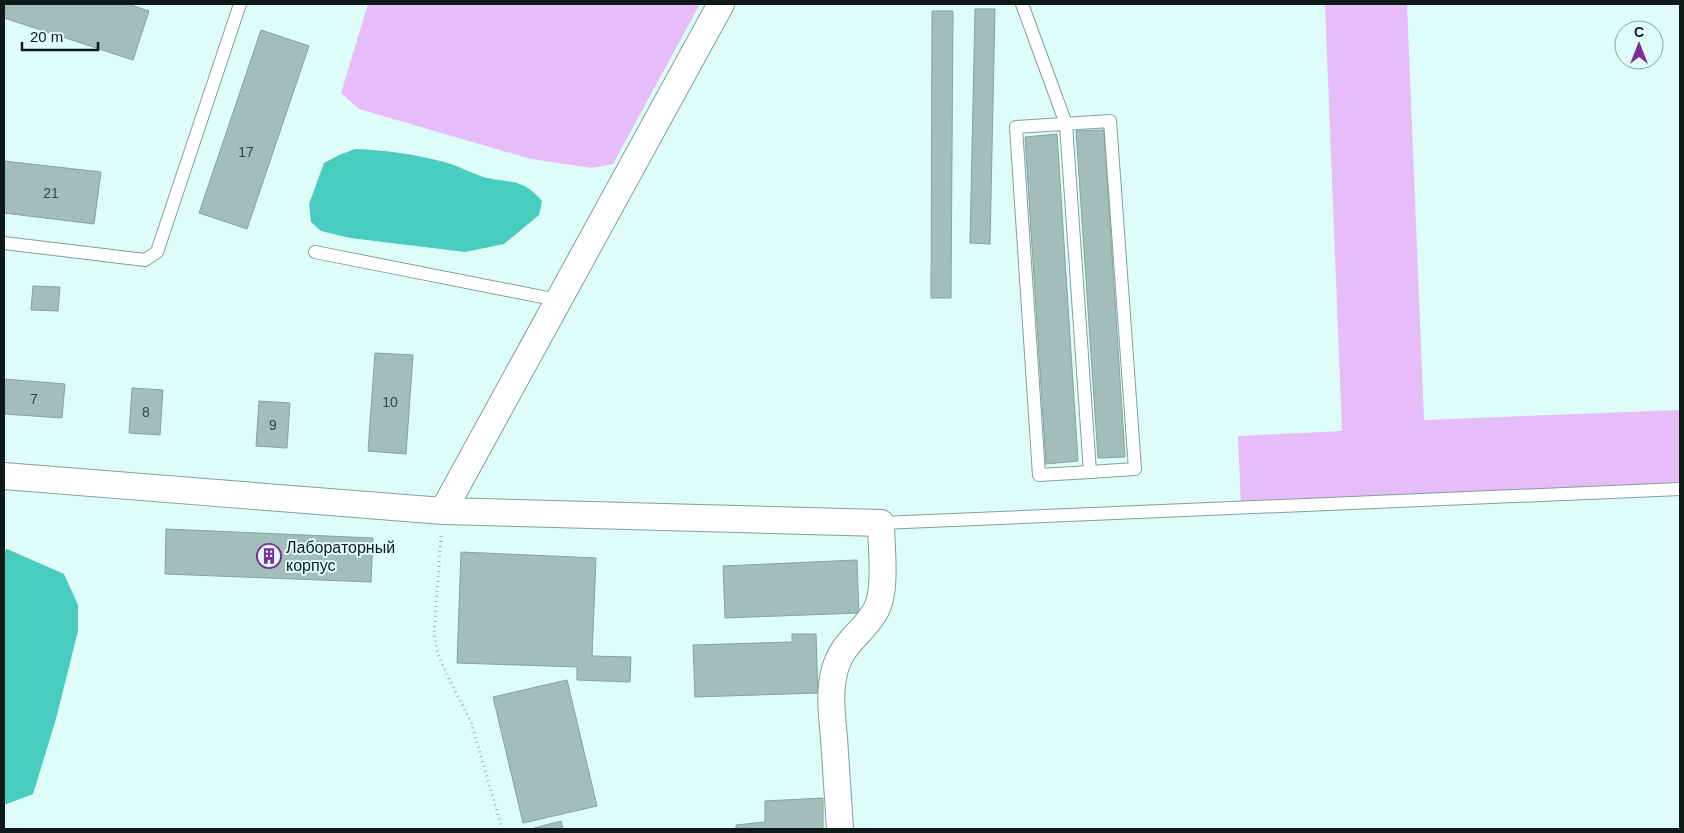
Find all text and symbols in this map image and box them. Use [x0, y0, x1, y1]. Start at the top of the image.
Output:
scale bar [22, 20, 99, 52]
north arrow [1614, 20, 1664, 70]
text: С [1634, 24, 1644, 40]
text: 20 m [30, 28, 63, 45]
house number: 17 [238, 144, 254, 160]
house number: 21 [43, 185, 59, 201]
house number: 7 [30, 391, 38, 407]
house number: 10 [382, 394, 398, 410]
house number: 8 [142, 404, 150, 420]
house number: 9 [269, 417, 277, 433]
place label: Лабораторный корпус [286, 539, 395, 574]
building icon: Лабораторный корпус [256, 543, 282, 569]

